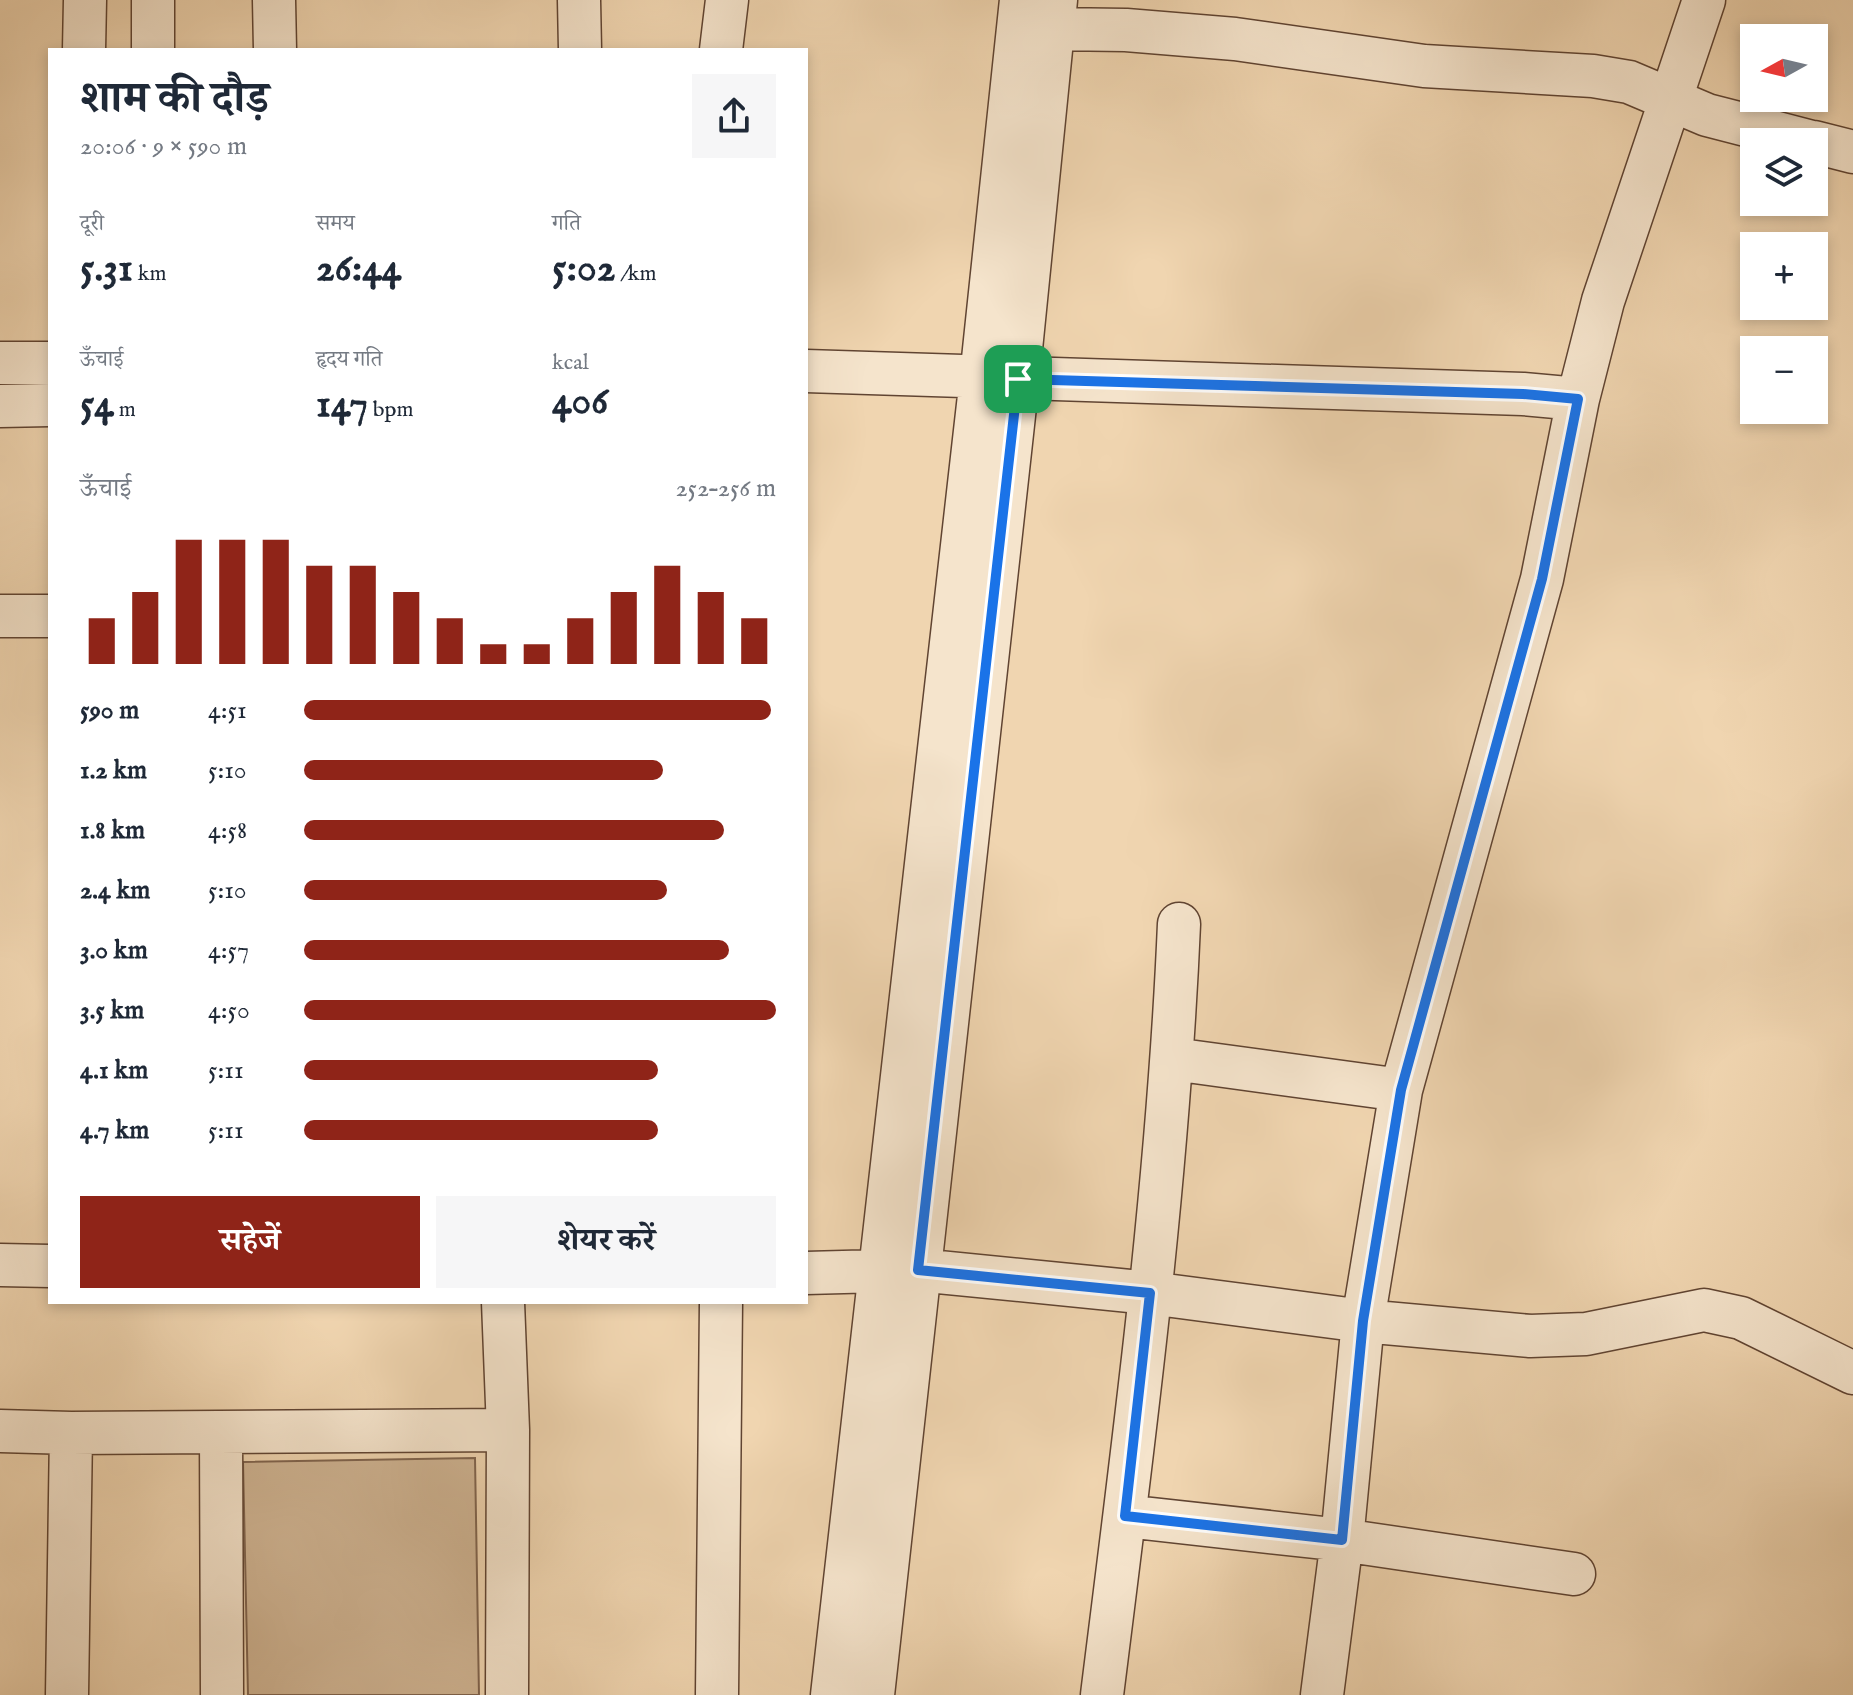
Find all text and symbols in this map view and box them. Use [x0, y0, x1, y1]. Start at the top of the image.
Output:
north arrow [1740, 24, 1828, 112]
map controls [1740, 24, 1828, 424]
text: शाम की दौड़ [80, 72, 269, 128]
button: share [692, 74, 776, 158]
button: layers [1740, 128, 1828, 216]
text: 20:06 · 9 × 590 m [80, 130, 247, 163]
text: दूरी [80, 210, 104, 238]
text: समय [316, 210, 355, 238]
text: गति [552, 210, 581, 238]
button: + [1740, 232, 1828, 320]
text: 5.31 [80, 244, 133, 295]
text: 26:44 [316, 244, 401, 295]
text: 5:02 [552, 244, 615, 295]
text: km [133, 260, 167, 288]
text: /km [615, 260, 657, 288]
button: − [1740, 336, 1828, 424]
pin [984, 345, 1052, 413]
text: ऊँचाई [80, 346, 123, 374]
text: हृदय गति [316, 346, 382, 374]
text: kcal [552, 349, 589, 377]
icon: arrive [996, 357, 1040, 401]
text: 406 [552, 377, 608, 428]
text: 54 [80, 380, 114, 431]
text: 147 [316, 380, 368, 431]
text: m [114, 396, 136, 424]
text: bpm [368, 396, 413, 424]
text: ऊँचाई [80, 472, 131, 505]
text: 252–256 m [675, 472, 776, 505]
text: 590 m [80, 694, 139, 727]
text: 4:51 [208, 694, 247, 727]
text: 1.2 km [80, 754, 147, 787]
text: 5:10 [208, 754, 247, 787]
text: 1.8 km [80, 814, 145, 847]
text: 4:58 [208, 814, 247, 847]
text: 2.4 km [80, 874, 150, 907]
text: 5:10 [208, 874, 247, 907]
text: 3.0 km [80, 934, 148, 967]
text: 4:57 [208, 934, 249, 967]
text: 3.5 km [80, 994, 144, 1027]
text: 4:50 [208, 994, 250, 1027]
text: 4.1 km [80, 1054, 148, 1087]
text: 5:11 [208, 1054, 244, 1087]
text: 4.7 km [80, 1114, 149, 1147]
text: 5:11 [208, 1114, 244, 1147]
button: सहेजें [80, 1196, 420, 1288]
button: शेयर करें [436, 1196, 776, 1288]

